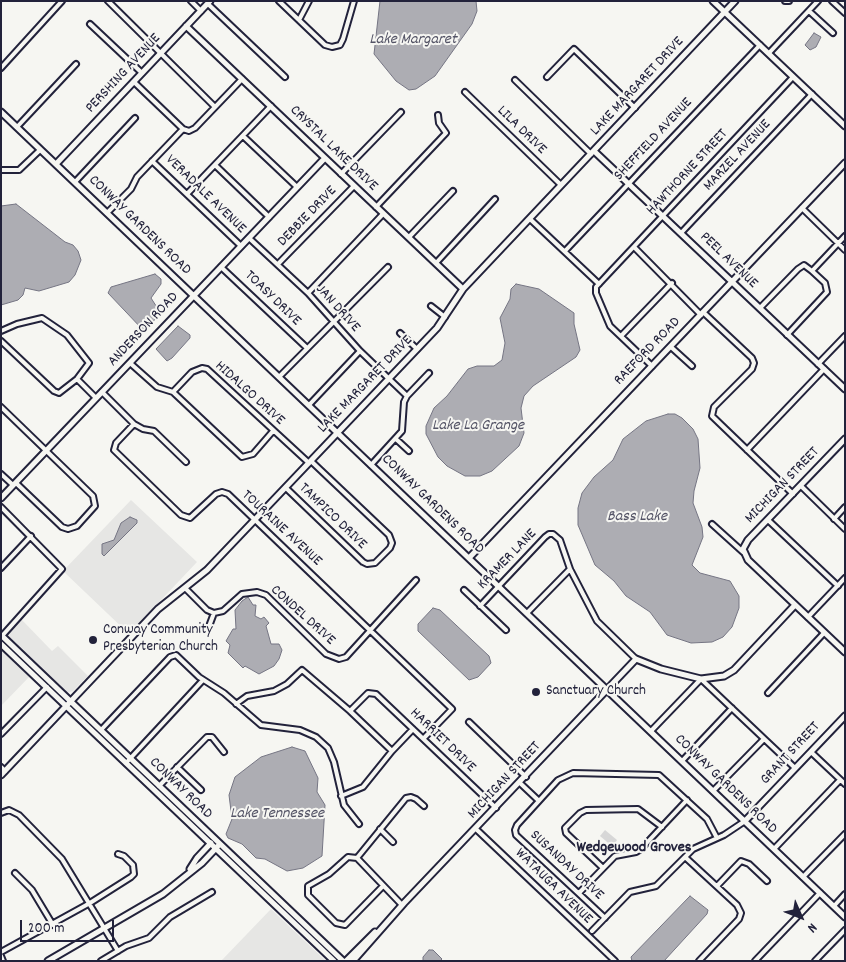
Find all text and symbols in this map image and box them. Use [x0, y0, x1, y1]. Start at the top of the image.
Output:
street label: PERSHING AVENUE [83, 31, 165, 117]
water label: Lake Margaret [369, 31, 457, 51]
street label: LAKE MARGARET DRIVE [587, 34, 689, 140]
street label: SHEFFIELD AVENUE [611, 95, 697, 185]
street label: CRYSTAL LAKE DRIVE [285, 102, 381, 196]
street label: LILA DRIVE [492, 103, 550, 159]
street label: MARZEL AVENUE [700, 117, 776, 195]
street label: HAWTHORNE STREET [643, 126, 733, 220]
street label: VERADALE AVENUE [161, 152, 249, 238]
street label: CONWAY GARDENS ROAD [84, 172, 194, 280]
street label: DEBBIE DRIVE [275, 183, 341, 251]
street label: PEEL AVENUE [695, 229, 761, 293]
street label: TOASY DRIVE [240, 267, 304, 331]
street label: JAN DRIVE [311, 281, 363, 337]
street label: ANDERSON ROAD [105, 289, 183, 371]
street label: RAEFORD ROAD [611, 314, 685, 390]
street label: LAKE MARGARET DRIVE [315, 332, 417, 438]
street label: HIDALGO DRIVE [210, 358, 288, 430]
water label: Lake La Grange [432, 417, 524, 437]
street label: MICHIGAN STREET [742, 444, 824, 528]
street label: CONWAY GARDENS ROAD [377, 451, 487, 559]
street label: TAMPICO DRIVE [294, 480, 370, 554]
street label: TOURAINE AVENUE [237, 487, 325, 571]
water label: Bass Lake [607, 508, 667, 528]
street label: KRAMER LANE [475, 526, 541, 594]
street label: CONDEL DRIVE [266, 582, 338, 650]
place label: Conway Community Presbyterian Church [103, 622, 218, 657]
marker: Conway Community Presbyterian Church [87, 634, 99, 646]
place label: Sanctuary Church [546, 683, 646, 701]
marker: Sanctuary Church [530, 686, 542, 698]
street label: HARRIET DRIVE [405, 705, 479, 777]
street label: GRANT STREET [757, 719, 825, 789]
street label: CONWAY GARDENS ROAD [670, 731, 780, 839]
street label: MICHIGAN STREET [465, 739, 545, 823]
street label: CONWAY ROAD [145, 754, 215, 824]
water label: Lake Tennessee [230, 805, 324, 825]
street label: SUSANDAY DRIVE [525, 827, 607, 905]
district label: Wedgewood Groves [576, 839, 692, 859]
street label: WATAUGA AVENUE [510, 845, 596, 929]
north arrow [776, 892, 826, 942]
scale bar [22, 910, 116, 942]
text: 200 m [28, 918, 65, 940]
text: N [802, 918, 821, 937]

